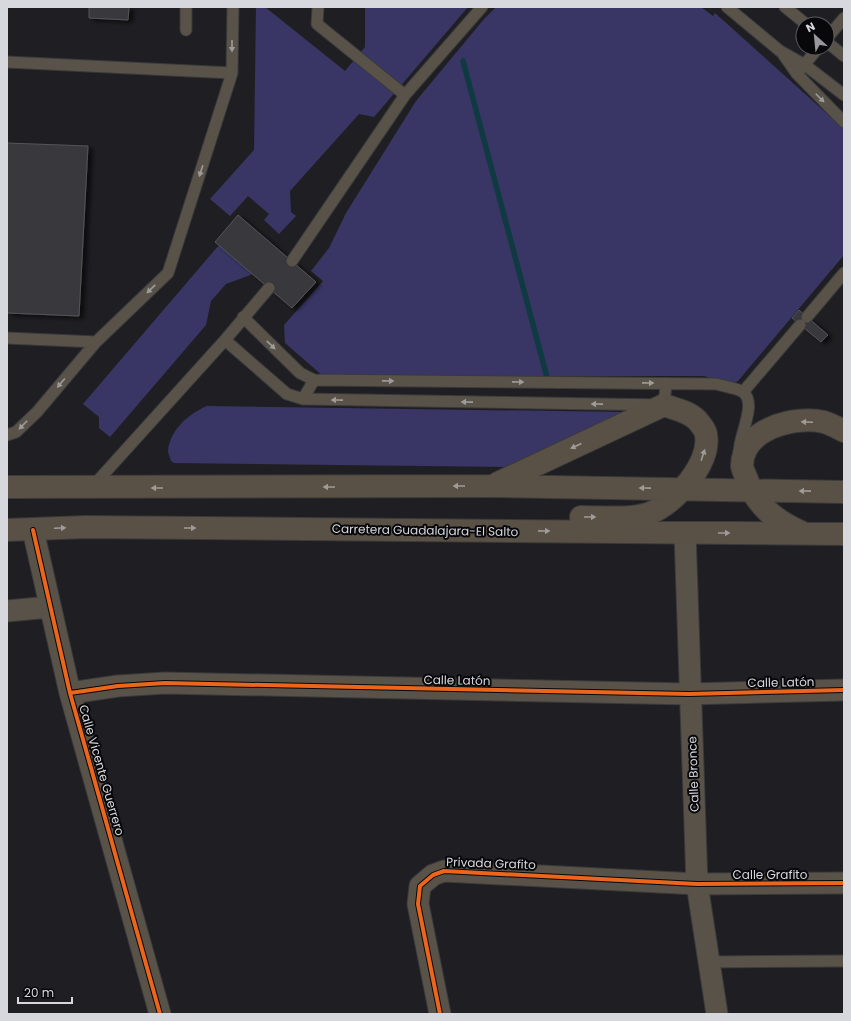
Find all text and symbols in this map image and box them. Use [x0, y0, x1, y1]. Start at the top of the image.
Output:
north arrow [795, 16, 835, 56]
text: N [803, 18, 818, 36]
one-way arrow [229, 40, 236, 52]
one-way arrow [816, 93, 825, 103]
one-way arrow [197, 165, 203, 177]
one-way arrow [146, 284, 156, 294]
one-way arrow [266, 340, 276, 350]
one-way arrow [57, 377, 66, 388]
one-way arrow [382, 378, 395, 384]
one-way arrow [512, 379, 525, 385]
one-way arrow [642, 380, 655, 386]
one-way arrow [330, 397, 343, 403]
one-way arrow [460, 399, 473, 405]
one-way arrow [590, 401, 603, 407]
one-way arrow [801, 418, 813, 425]
one-way arrow [18, 420, 28, 430]
one-way arrow [570, 443, 582, 449]
one-way arrow [700, 448, 706, 460]
one-way arrow [452, 483, 465, 489]
one-way arrow [322, 484, 335, 490]
one-way arrow [150, 485, 163, 491]
one-way arrow [638, 485, 651, 491]
one-way arrow [798, 488, 811, 494]
one-way arrow [584, 514, 597, 520]
street label: Carretera Guadalajara-El Salto [332, 520, 519, 540]
one-way arrow [54, 525, 66, 532]
one-way arrow [184, 525, 197, 531]
one-way arrow [538, 528, 550, 535]
one-way arrow [718, 530, 731, 536]
street label: Calle Latón [423, 671, 491, 689]
street label: Calle Latón [747, 673, 815, 691]
street label: Calle Vicente Guerrero [75, 703, 129, 838]
street label: Calle Bronce [683, 736, 703, 812]
street label: Privada Grafito [446, 853, 536, 873]
street label: Calle Grafito [733, 866, 808, 883]
scale bar [18, 979, 72, 1005]
text: 20 m [24, 984, 54, 1001]

